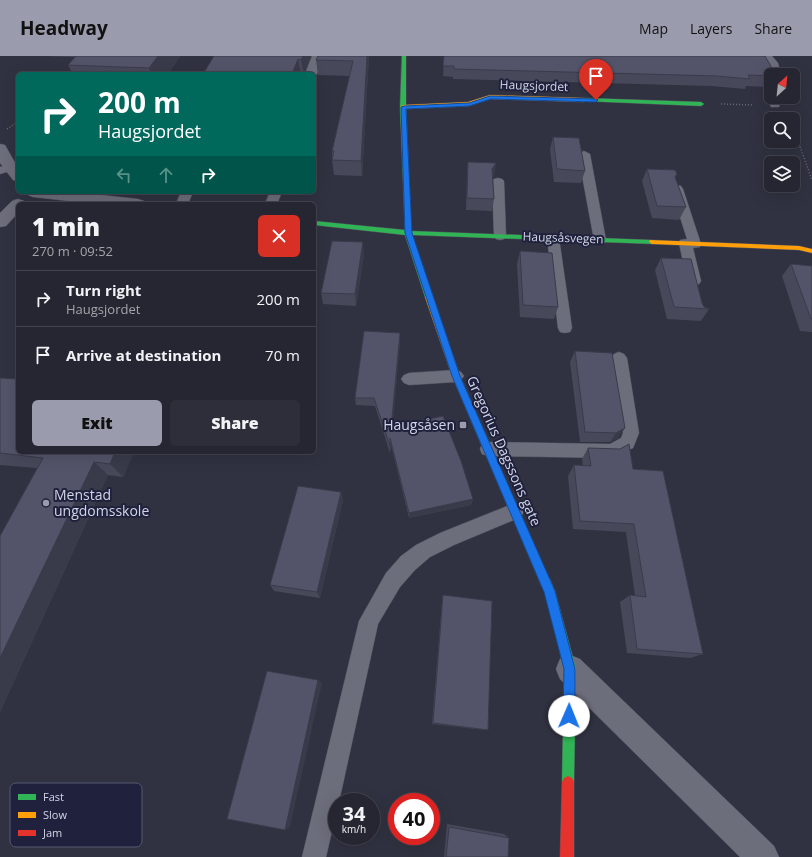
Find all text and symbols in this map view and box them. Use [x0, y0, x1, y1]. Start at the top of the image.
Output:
text: Headway [20, 15, 108, 41]
text: Map [639, 19, 668, 38]
text: Layers [690, 19, 732, 38]
text: Share [754, 19, 792, 38]
pin [579, 59, 613, 100]
icon: arrive [585, 65, 607, 87]
north arrow [764, 68, 800, 104]
map controls [764, 68, 800, 192]
street label: Haugsjordet [499, 76, 569, 95]
text: 200 m [98, 83, 181, 121]
icon: right [32, 88, 84, 140]
button: search [764, 112, 800, 148]
text: Haugsjordet [98, 119, 201, 143]
button: layers [764, 156, 800, 192]
icon: left [113, 164, 135, 186]
icon: ahead [155, 164, 177, 186]
icon: right [197, 164, 219, 186]
text: 1 min [32, 210, 100, 243]
button: close [258, 215, 300, 257]
street label: Haugsåsvegen [522, 228, 604, 247]
text: 270 m · 09:52 [32, 242, 113, 260]
text: Turn right [66, 280, 141, 300]
icon: right [32, 288, 54, 310]
text: 200 m [256, 289, 300, 309]
text: Haugsjordet [66, 300, 140, 318]
icon: arrive [32, 344, 54, 366]
text: Arrive at destination [66, 345, 221, 365]
text: 70 m [265, 345, 300, 365]
street label: Gregorius Dagssons gate [463, 373, 546, 529]
button: Exit [32, 400, 162, 446]
button: Share [170, 400, 300, 446]
place label: Haugsåsen [383, 415, 455, 434]
marker: Haugsåsen [458, 420, 468, 430]
place label: Menstad ungdomsskole [54, 485, 149, 520]
marker: Menstad ungdomsskole [41, 498, 51, 508]
position arrow [548, 695, 590, 737]
legend [10, 783, 142, 847]
text: Fast [43, 789, 64, 804]
speed limit sign: 40 [388, 793, 440, 845]
text: 34 [343, 800, 365, 827]
text: Slow [43, 807, 67, 822]
text: km/h [342, 822, 366, 836]
text: Jam [42, 825, 62, 840]

